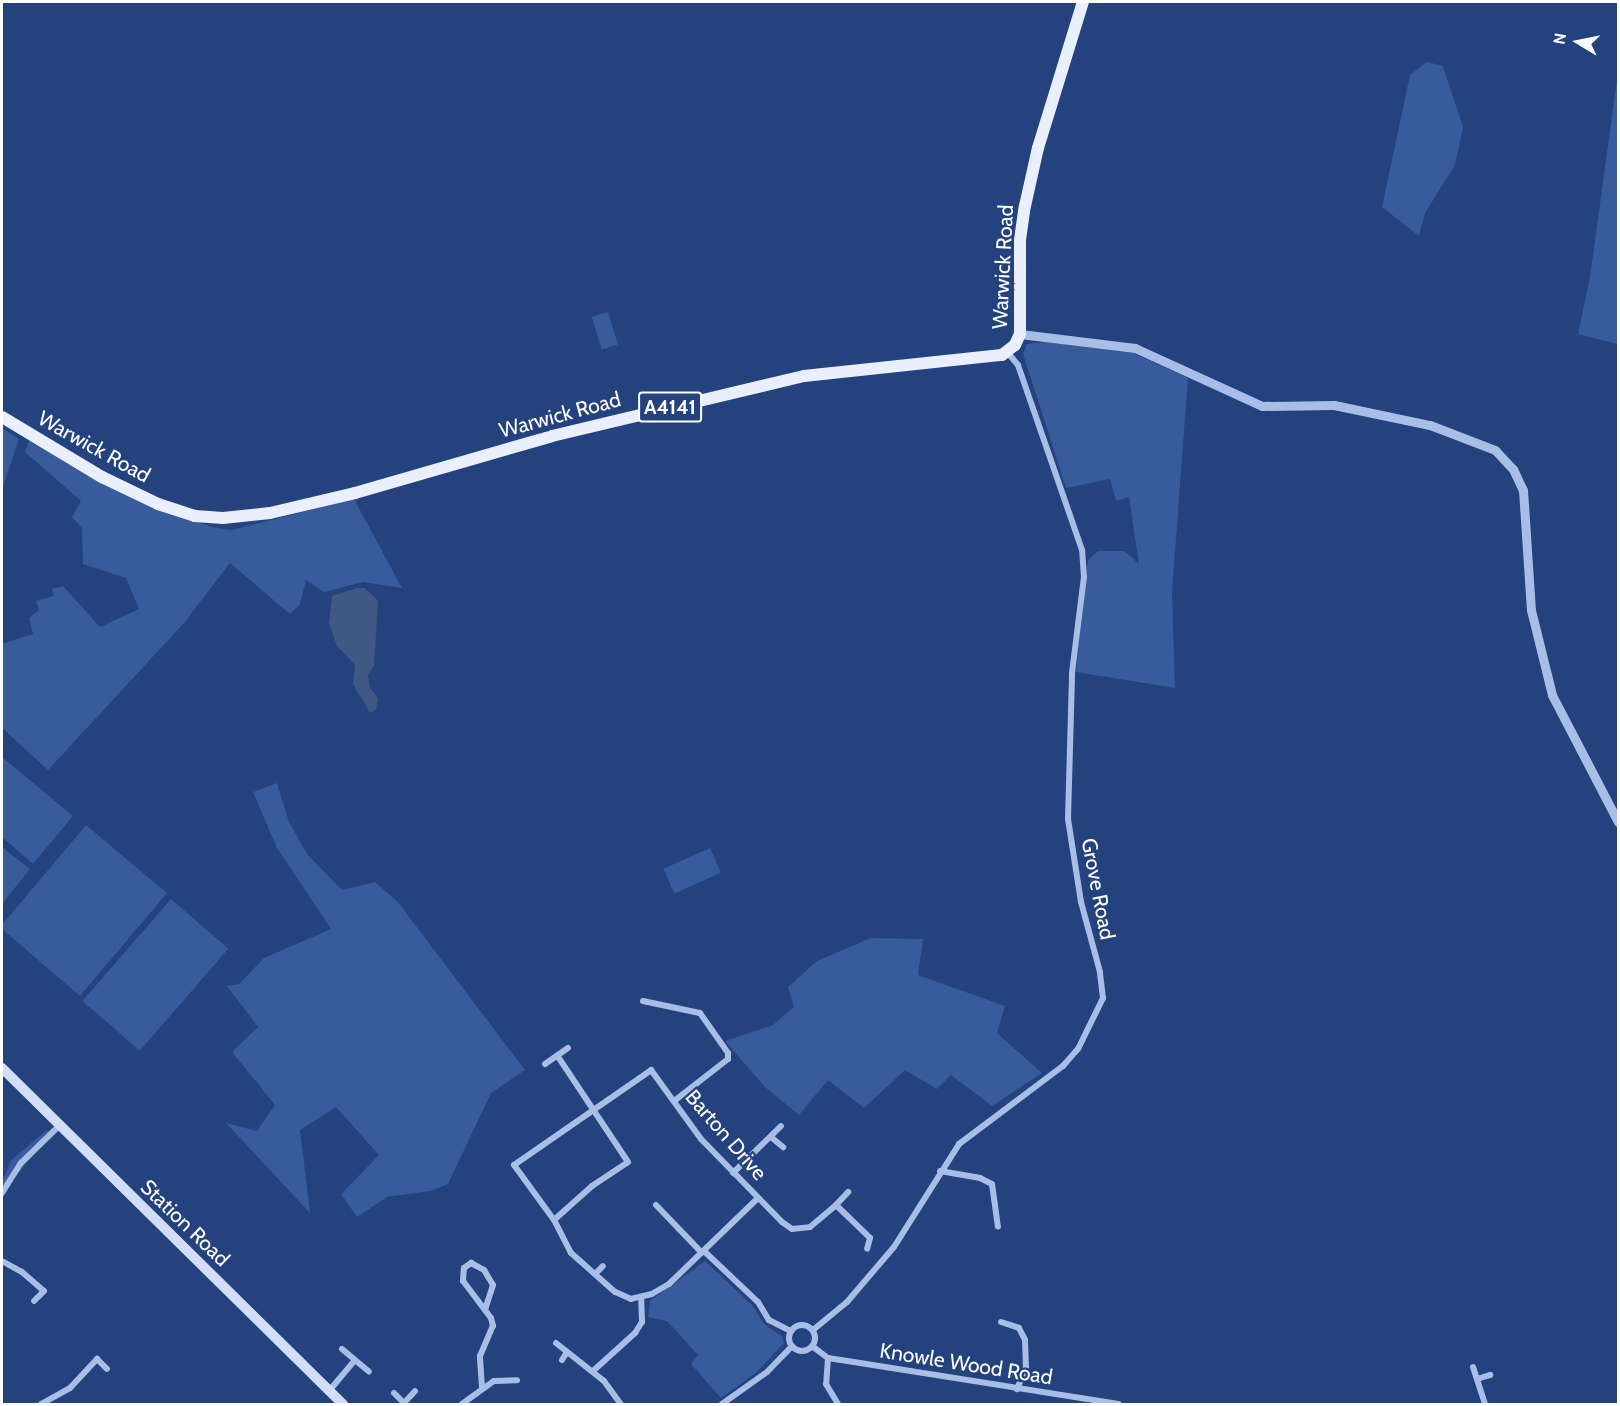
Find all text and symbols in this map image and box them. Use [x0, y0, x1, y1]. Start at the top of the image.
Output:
north arrow [1548, 12, 1608, 72]
text: N [1549, 32, 1570, 46]
street label: Warwick Road [987, 204, 1019, 330]
street label: Warwick Road [497, 387, 623, 443]
road number: A4141 [637, 390, 703, 424]
street label: Warwick Road [33, 406, 155, 488]
street label: Grove Road [1076, 836, 1120, 942]
street label: Barton Drive [680, 1085, 772, 1185]
street label: Station Road [135, 1174, 235, 1272]
street label: Knowle Wood Road [878, 1338, 1054, 1390]

